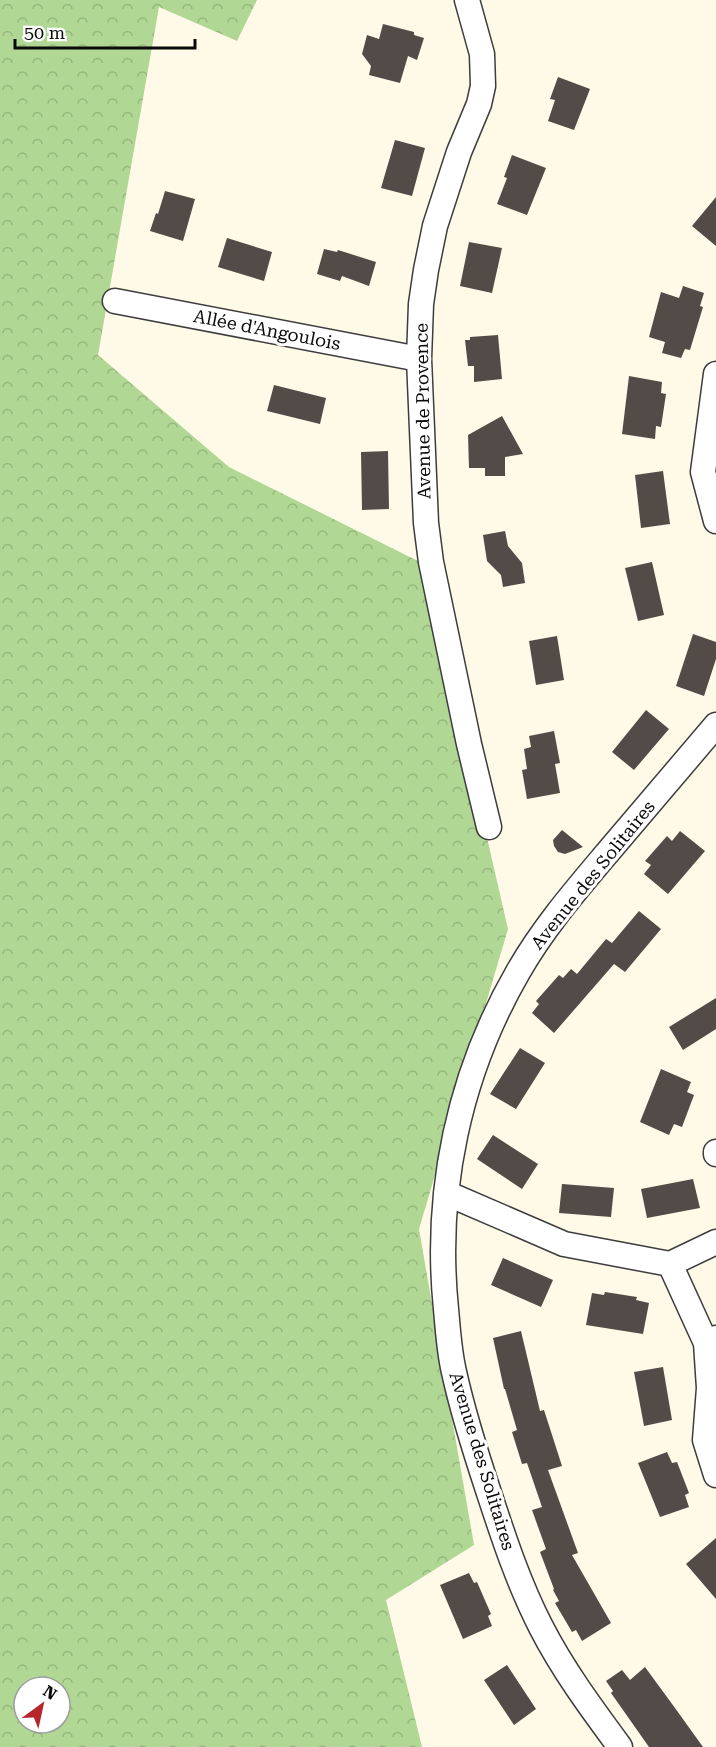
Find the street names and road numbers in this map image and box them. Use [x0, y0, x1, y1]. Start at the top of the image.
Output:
street label: Allée d'Angoulois [192, 305, 342, 354]
street label: Avenue de Provence [410, 323, 435, 499]
street label: Avenue des Solitaires [526, 796, 659, 953]
street label: Avenue des Solitaires [445, 1369, 520, 1552]

